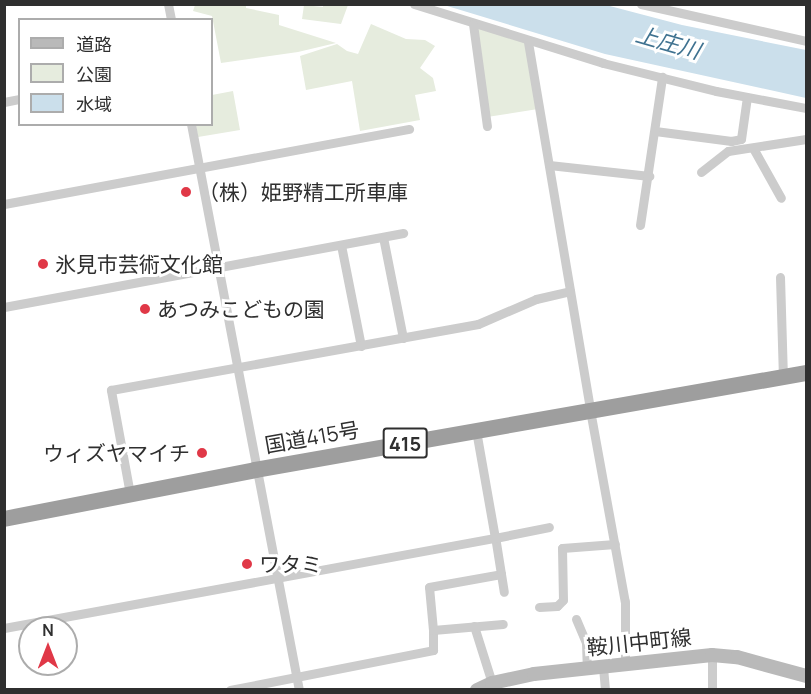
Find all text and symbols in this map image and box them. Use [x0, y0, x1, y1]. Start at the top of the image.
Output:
legend [18, 18, 213, 126]
water label: 上庄川 [633, 21, 703, 65]
text: 道路 [76, 32, 112, 56]
text: 公園 [76, 62, 112, 86]
text: 水域 [76, 92, 112, 116]
place label: （株）姫野精工所車庫 [198, 179, 408, 205]
marker: （株）姫野精工所車庫 [179, 185, 193, 199]
place label: 氷見市芸術文化館 [55, 251, 223, 277]
marker: 氷見市芸術文化館 [36, 257, 50, 271]
place label: あつみこどもの園 [157, 296, 325, 322]
marker: あつみこどもの園 [138, 302, 152, 316]
street label: 国道415号 [263, 416, 361, 458]
road number: 415 [382, 426, 428, 460]
place label: ウィズヤマイチ [43, 440, 190, 466]
marker: ウィズヤマイチ [195, 446, 209, 460]
place label: ワタミ [259, 551, 322, 577]
marker: ワタミ [240, 557, 254, 571]
north arrow [18, 616, 78, 676]
text: N [42, 619, 54, 641]
street label: 鞍川中町線 [585, 624, 693, 660]

